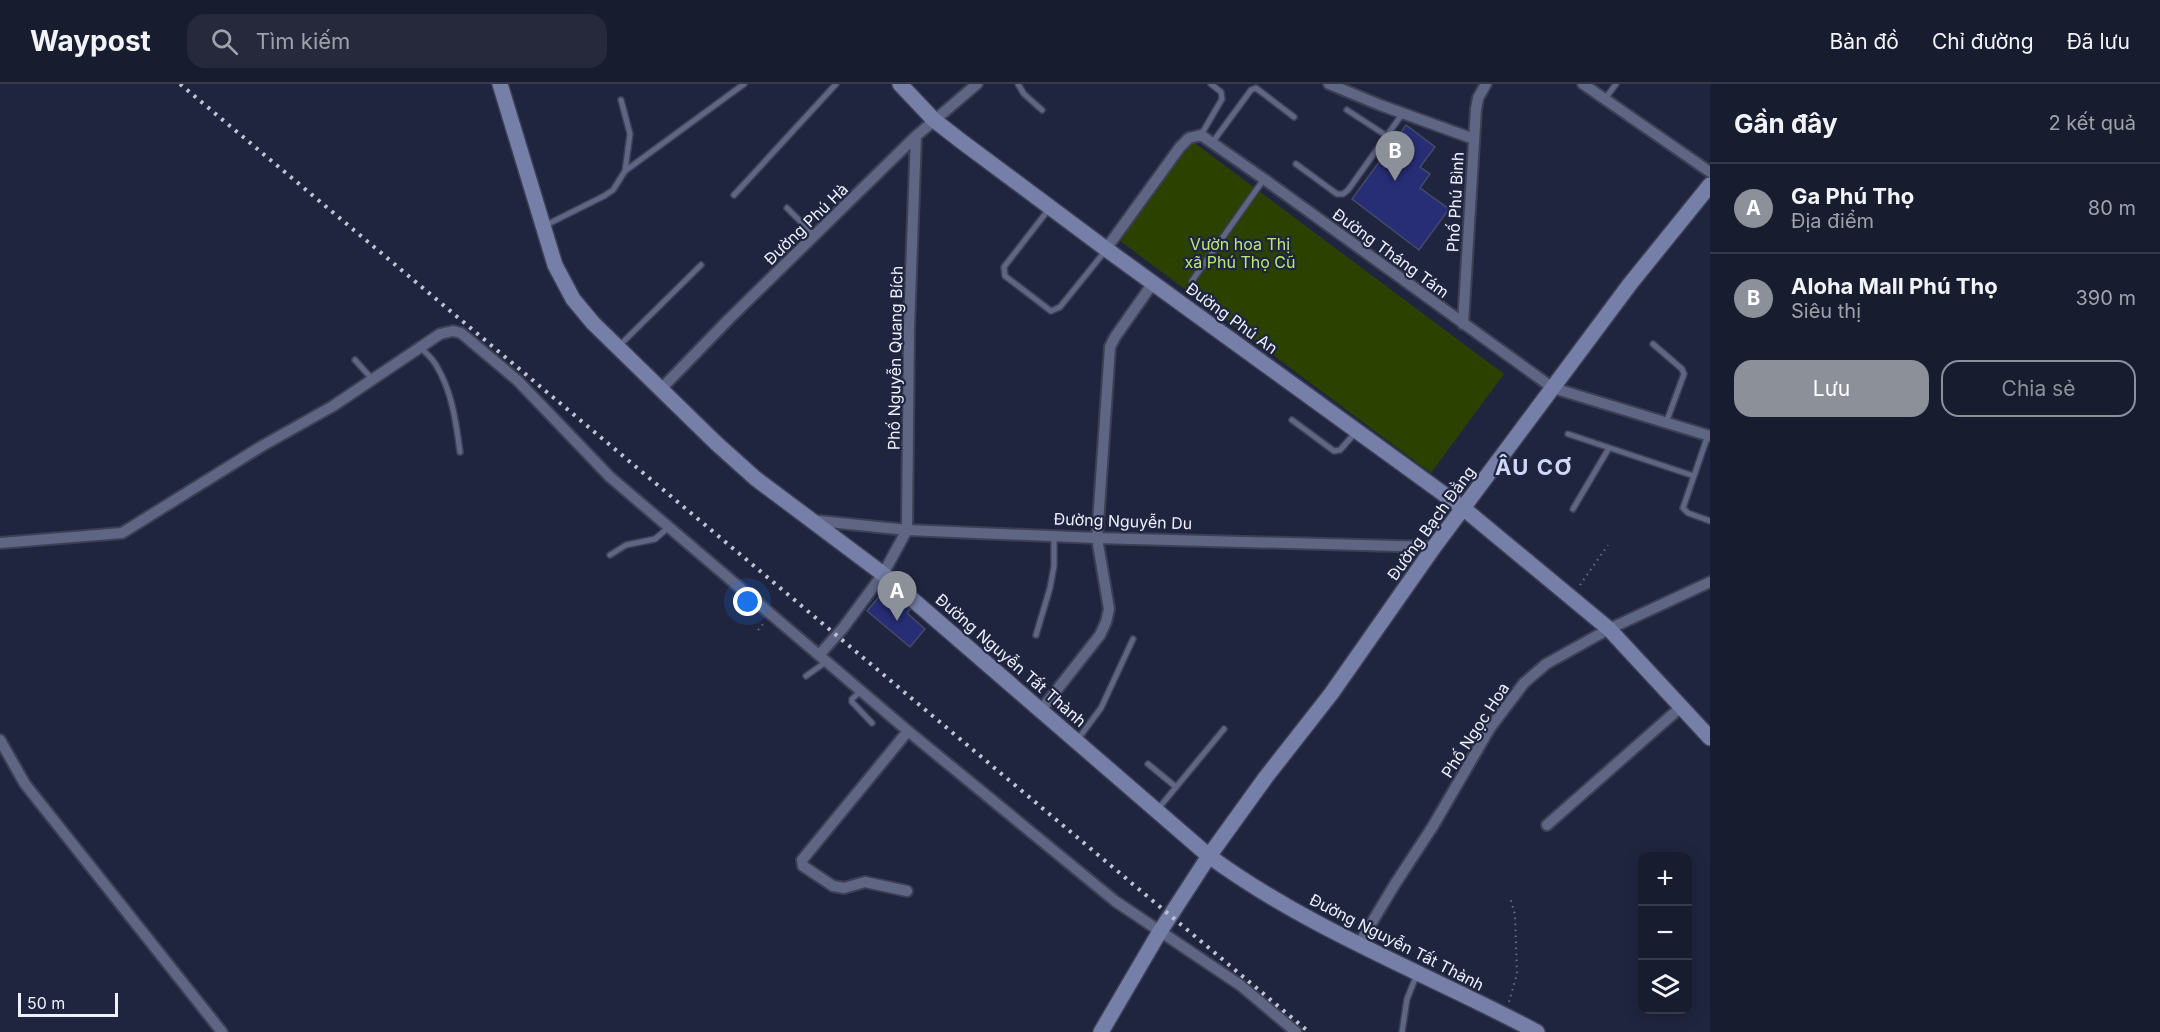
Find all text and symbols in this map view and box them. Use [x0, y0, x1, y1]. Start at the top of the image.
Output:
search box [187, 14, 607, 68]
text: Waypost [30, 24, 151, 58]
icon: search [208, 25, 241, 58]
text: Tìm kiếm [256, 28, 350, 54]
text: Bản đồ [1830, 29, 1899, 54]
text: Chỉ đường [1932, 29, 2034, 54]
text: Đã lưu [2067, 29, 2130, 54]
text: Gần đây [1734, 108, 1838, 139]
text: 2 kết quả [2049, 111, 2136, 135]
pin: B [1376, 132, 1414, 181]
street label: Phố Phú Bình [1442, 151, 1468, 253]
street label: Đường Phú Hà [760, 179, 852, 269]
text: Ga Phú Thọ [1791, 183, 1914, 209]
text: A [1746, 196, 1761, 220]
text: 80 m [2088, 196, 2136, 220]
street label: Đường Tháng Tám [1329, 204, 1453, 302]
text: Địa điểm [1791, 209, 1874, 233]
park label: Vườn hoa Thị xã Phú Thọ Cũ [1185, 234, 1295, 272]
street label: Phố Nguyễn Quang Bích [883, 266, 907, 450]
text: Aloha Mall Phú Thọ [1791, 273, 1998, 299]
street label: Đường Phú An [1182, 278, 1282, 358]
text: B [1747, 286, 1760, 310]
text: 390 m [2075, 286, 2136, 310]
text: Siêu thị [1791, 299, 1861, 323]
button: Lưu [1734, 360, 1929, 417]
button: Chia sẻ [1941, 360, 2136, 417]
district label: ÂU CƠ [1495, 454, 1573, 480]
street label: Đường Bạch Đằng [1383, 462, 1479, 584]
street label: Đường Nguyễn Du [1053, 509, 1193, 533]
pin: A [878, 572, 916, 621]
your location [733, 587, 762, 616]
street label: Đường Nguyễn Tất Thành [932, 589, 1090, 731]
street label: Phố Ngọc Hoa [1437, 679, 1513, 781]
map controls [1638, 852, 1692, 1014]
button: + [1638, 852, 1692, 906]
street label: Đường Nguyễn Tất Thành [1306, 889, 1488, 995]
button: − [1638, 906, 1692, 960]
button: layers [1638, 960, 1692, 1014]
scale bar [18, 990, 118, 1018]
text: 50 m [27, 993, 65, 1013]

